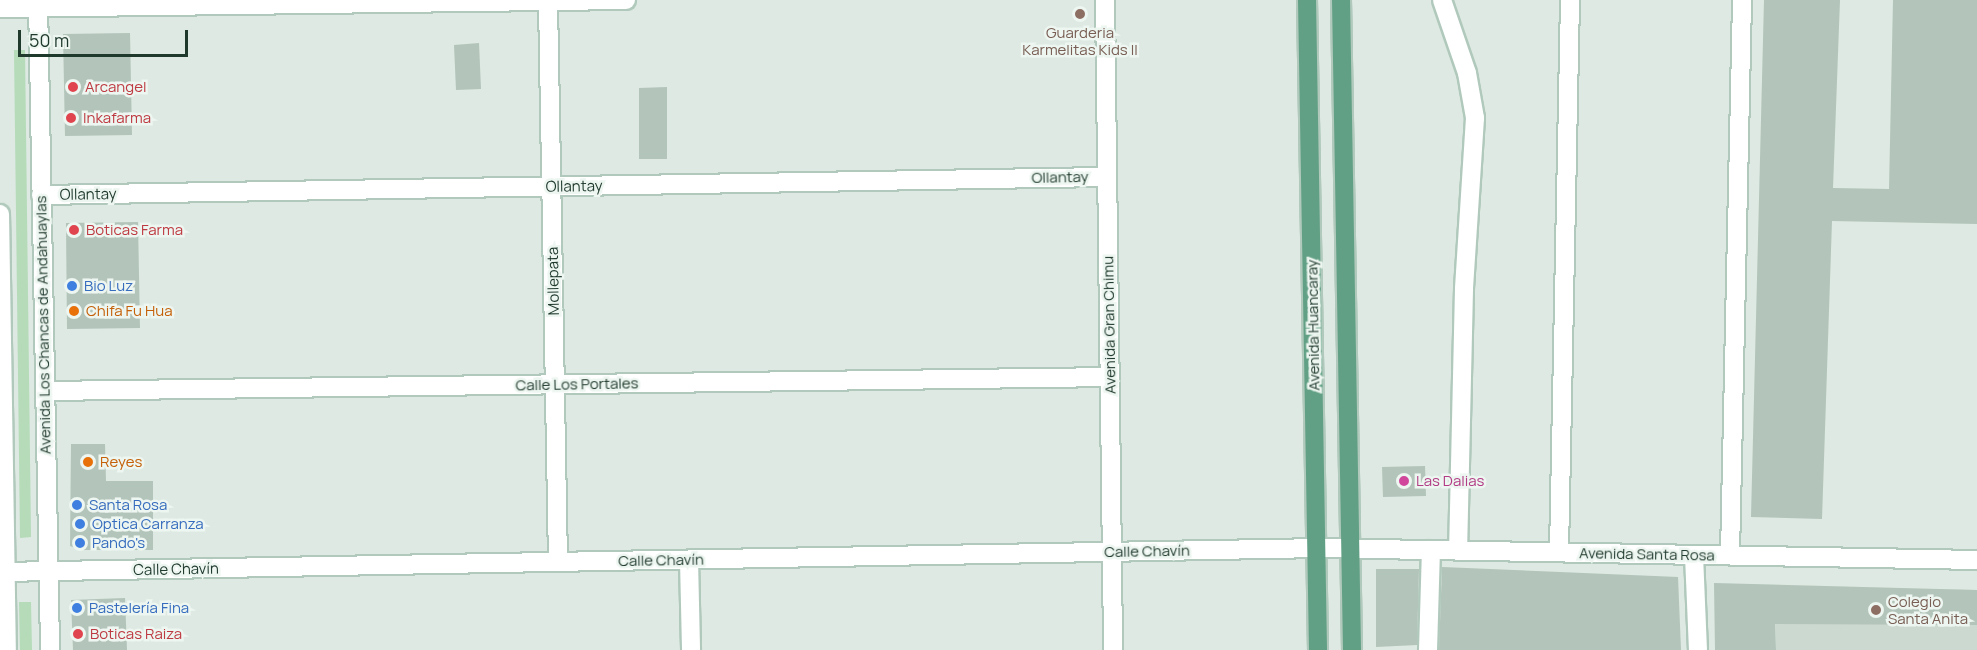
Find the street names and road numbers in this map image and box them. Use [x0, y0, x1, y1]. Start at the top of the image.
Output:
street label: Ollantay [1031, 168, 1089, 186]
street label: Ollantay [545, 177, 603, 195]
street label: Ollantay [59, 185, 117, 203]
street label: Avenida Los Chancas de Andahuaylas [32, 196, 54, 454]
street label: Mollepata [543, 247, 563, 315]
street label: Avenida Gran Chimu [1099, 256, 1119, 394]
street label: Avenida Huancaray [1303, 259, 1323, 391]
street label: Calle Los Portales [515, 374, 639, 394]
street label: Calle Chavín [1104, 541, 1190, 561]
street label: Avenida Santa Rosa [1579, 544, 1715, 564]
street label: Calle Chavín [618, 550, 704, 570]
street label: Calle Chavín [133, 559, 219, 579]

